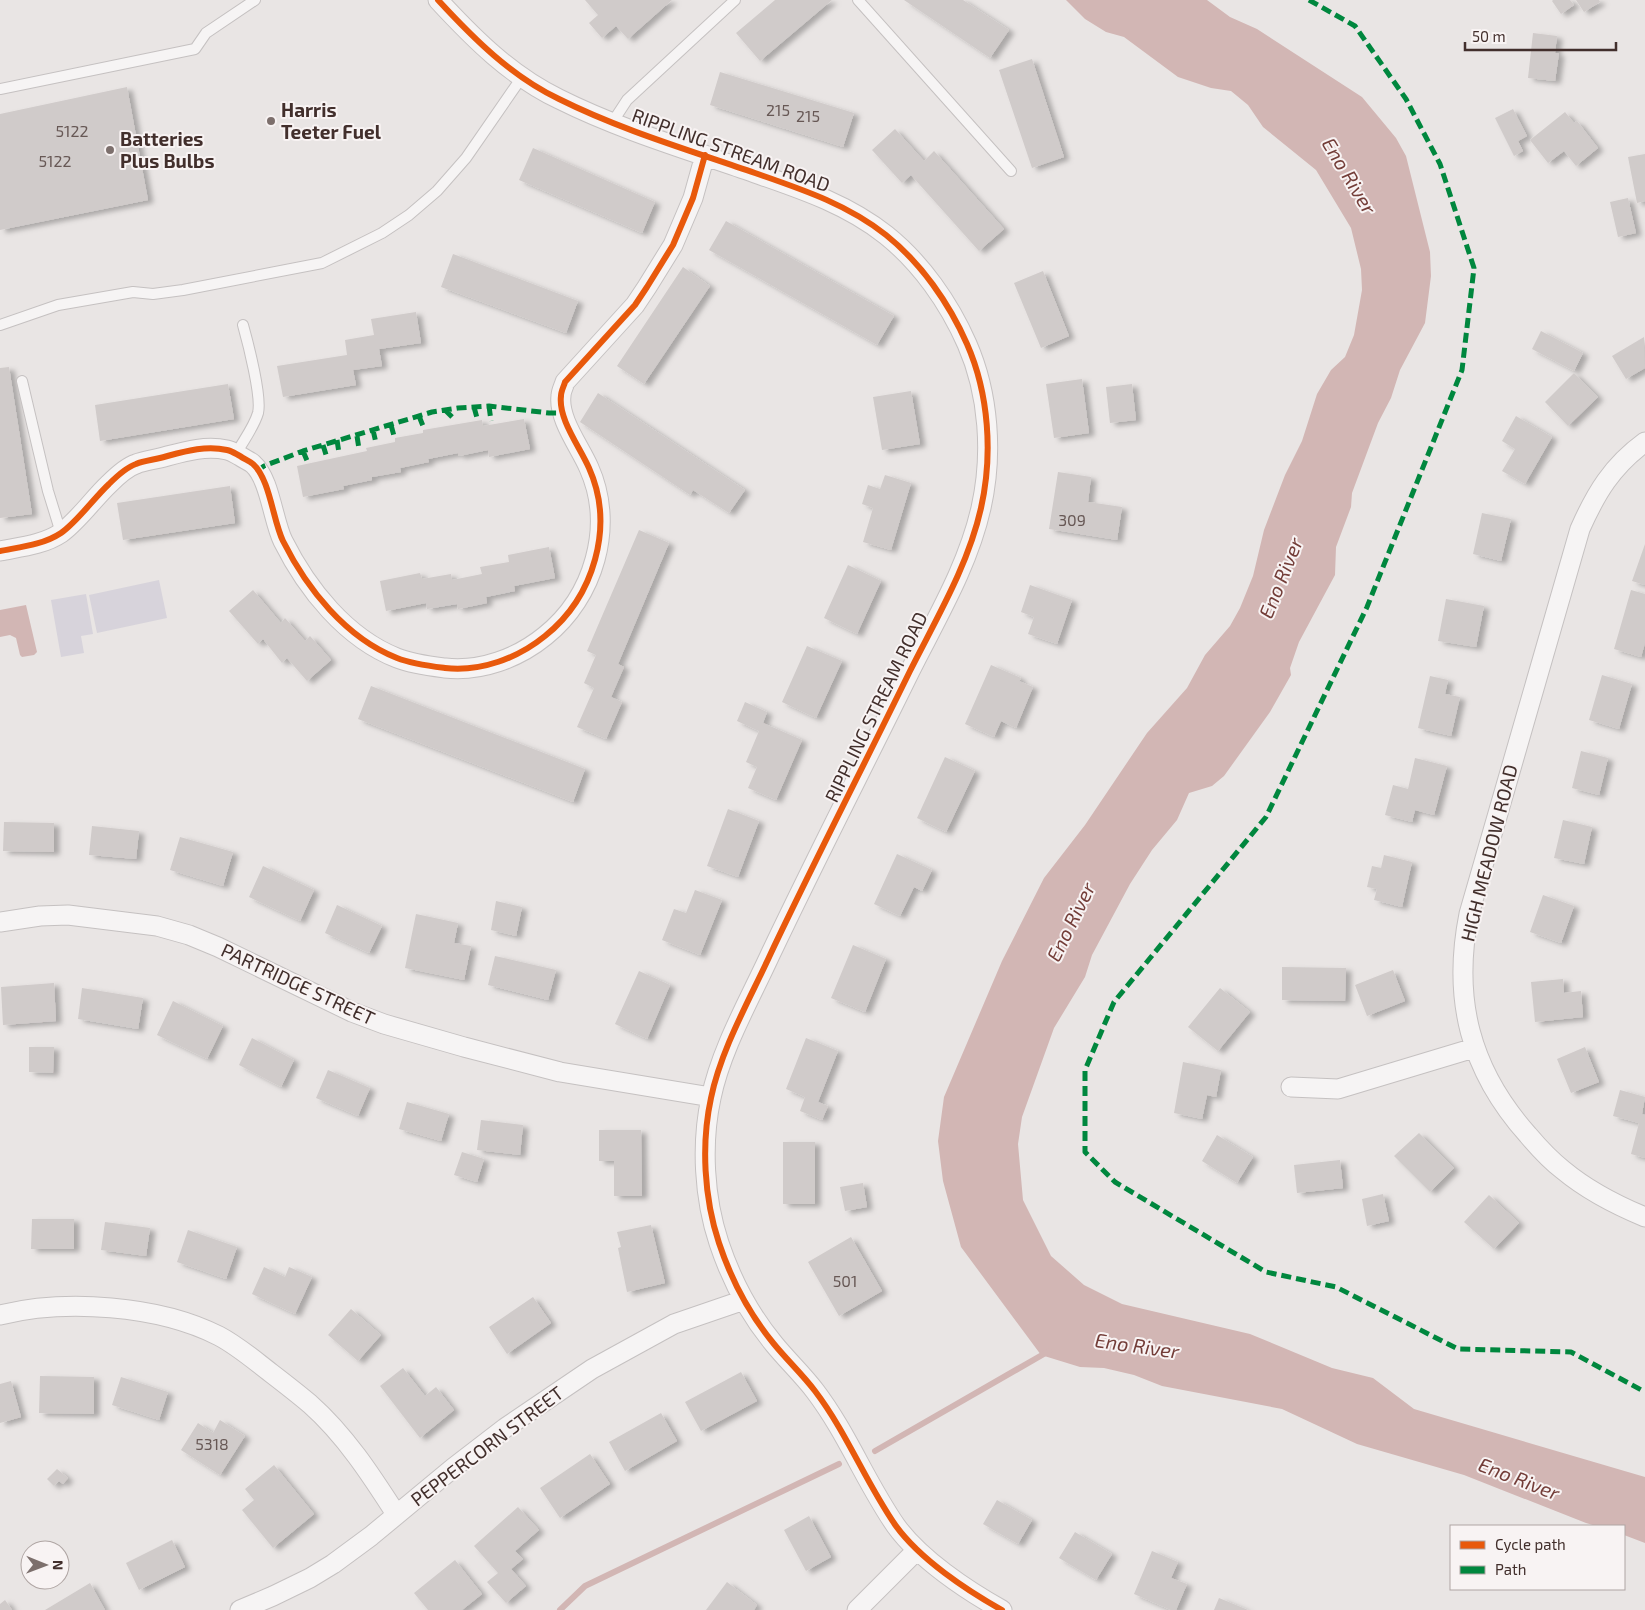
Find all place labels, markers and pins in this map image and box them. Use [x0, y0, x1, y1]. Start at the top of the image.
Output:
place label: Harris Teeter Fuel [281, 98, 382, 143]
marker: Harris Teeter Fuel [265, 115, 277, 127]
place label: Batteries Plus Bulbs [120, 127, 214, 172]
marker: Batteries Plus Bulbs [104, 144, 116, 156]

